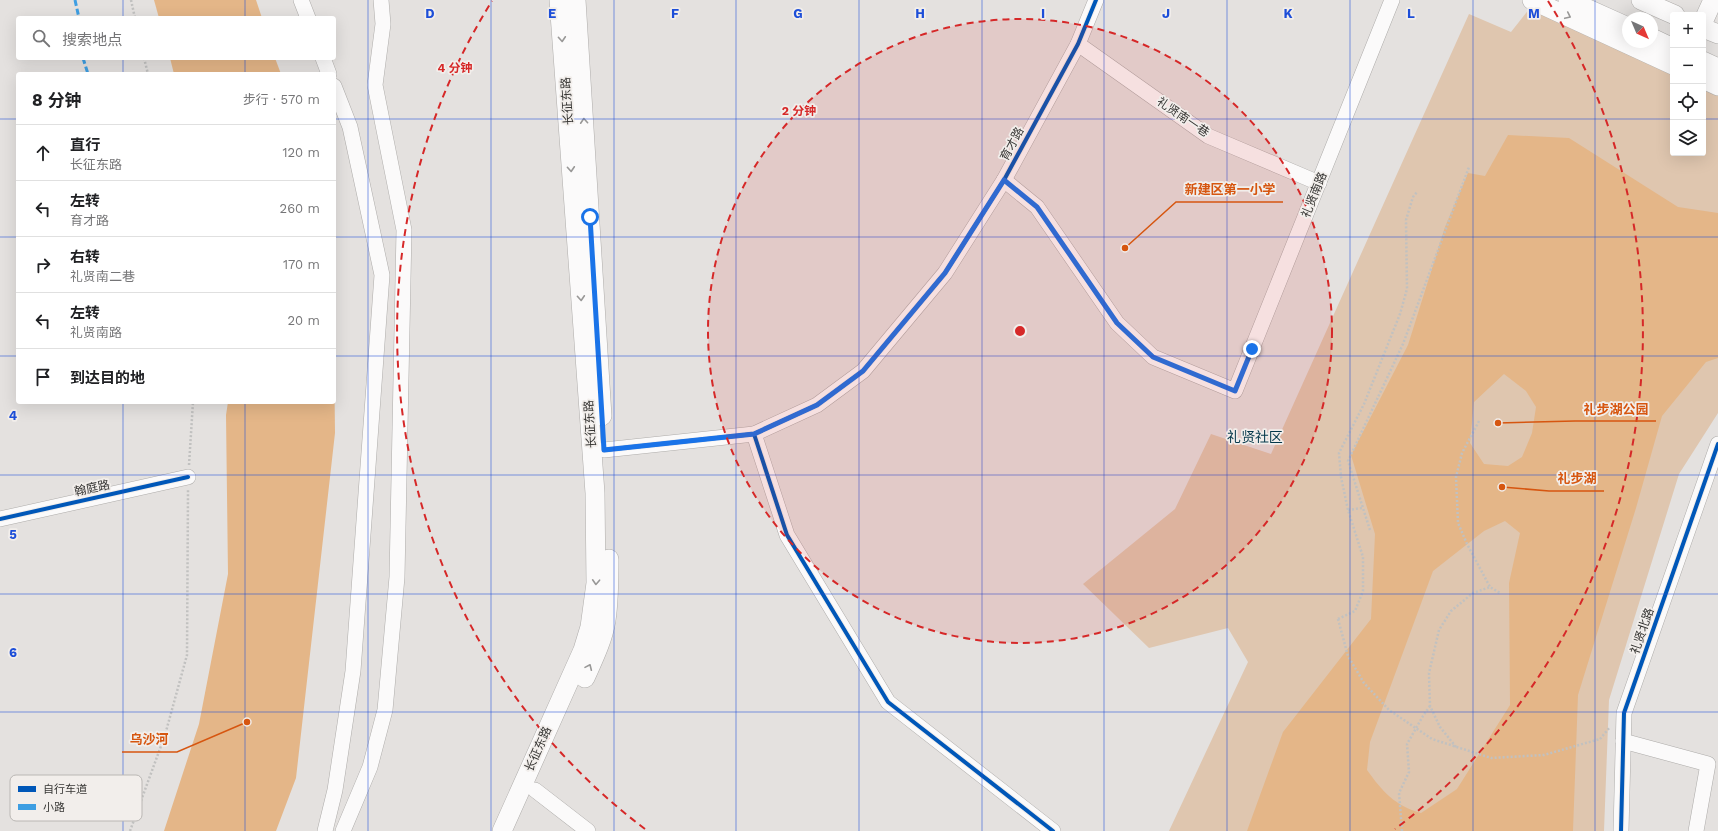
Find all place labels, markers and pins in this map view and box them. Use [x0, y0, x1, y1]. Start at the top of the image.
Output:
callout: 新建区第一小学 [1176, 177, 1283, 202]
centre of rings [1013, 324, 1027, 338]
callout: 礼步湖公园 [1575, 396, 1656, 421]
callout: 礼步湖 [1549, 466, 1604, 491]
callout: 乌沙河 [122, 727, 177, 752]

